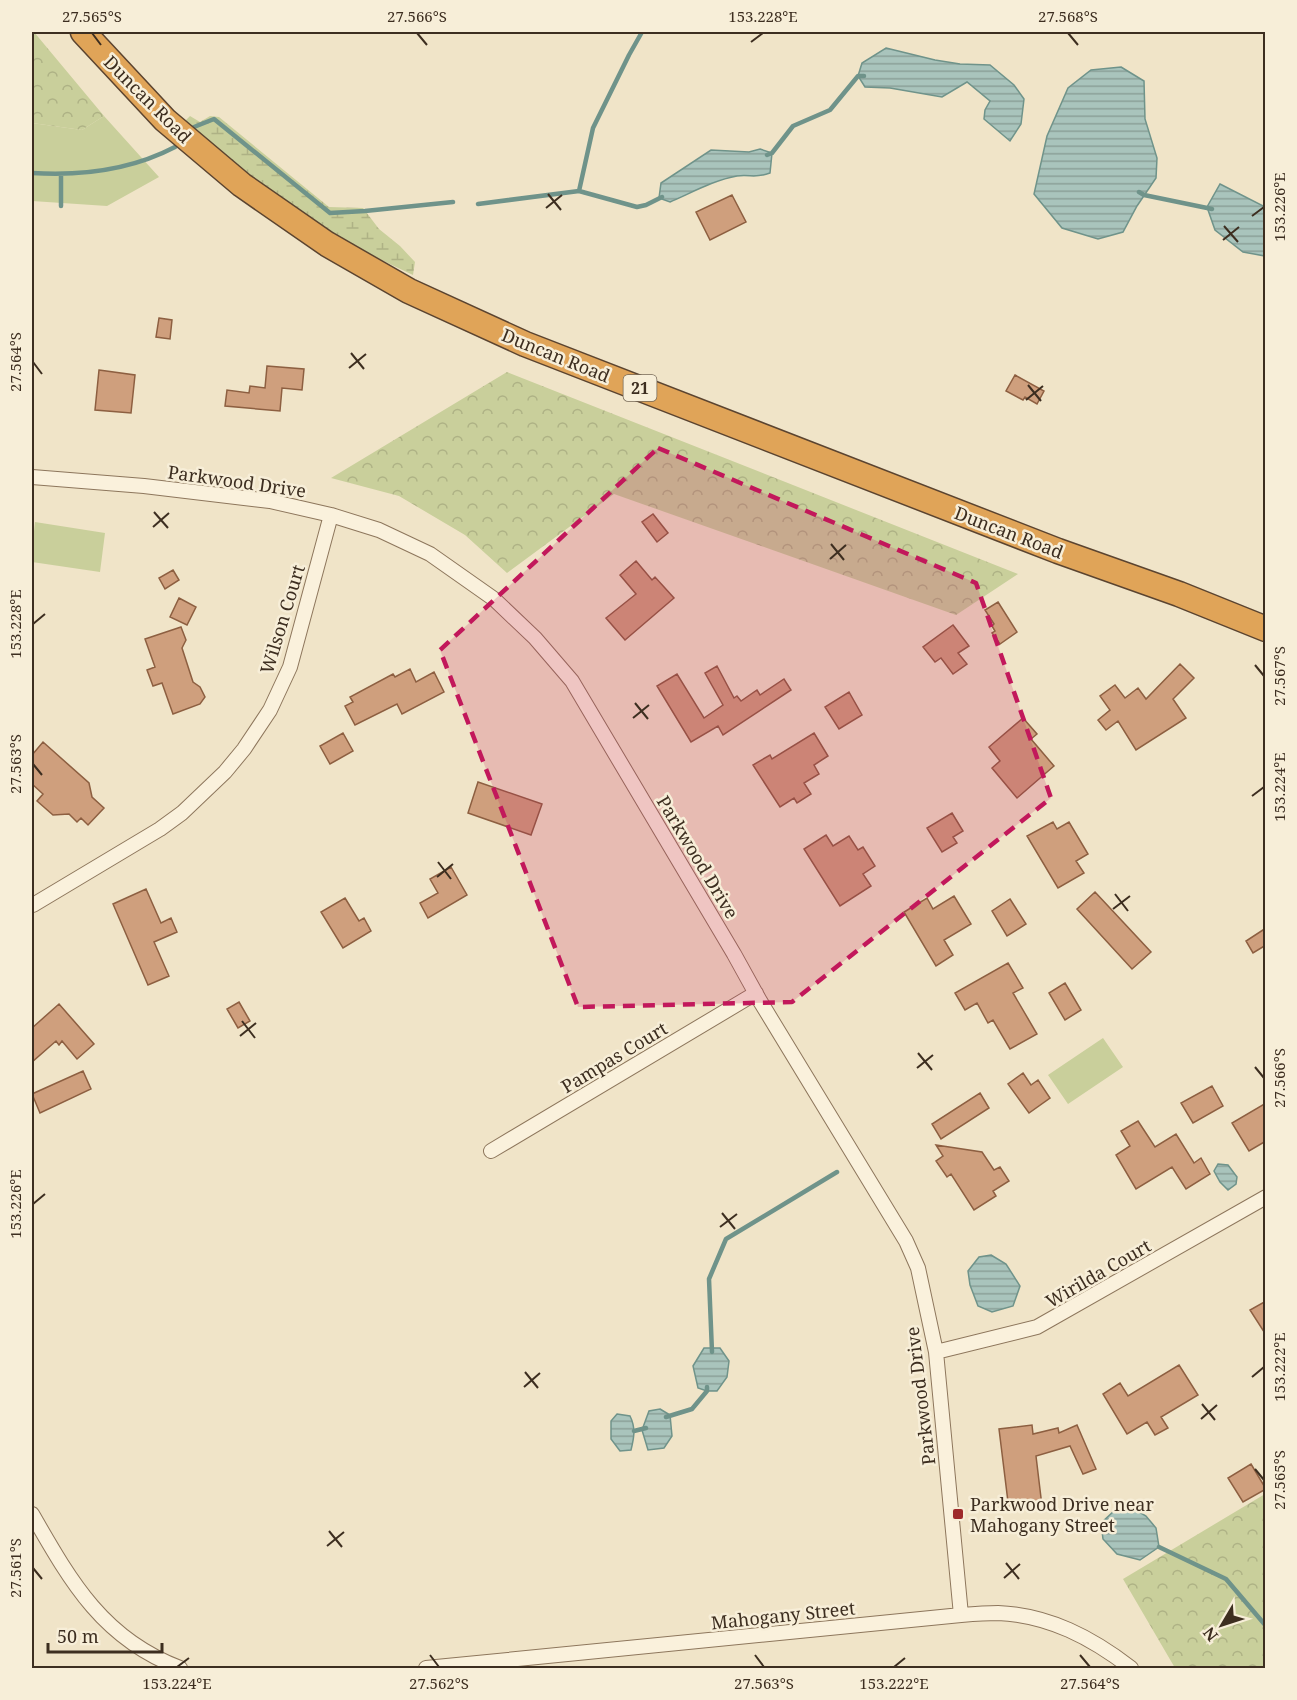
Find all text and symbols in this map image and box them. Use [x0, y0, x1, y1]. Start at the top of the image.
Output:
text: 27.565°S [62, 6, 122, 26]
text: 27.566°S [387, 6, 447, 26]
text: 153.228°E [728, 6, 798, 26]
text: 27.568°S [1038, 6, 1098, 26]
street label: Duncan Road [99, 50, 197, 148]
text: 153.226°E [1269, 172, 1289, 242]
street label: Duncan Road [498, 322, 614, 388]
text: 27.564°S [5, 332, 25, 392]
road number: 21 [624, 375, 656, 401]
street label: Parkwood Drive [166, 459, 308, 503]
street label: Duncan Road [951, 500, 1067, 564]
street label: Wilson Court [254, 562, 310, 676]
text: 153.228°E [5, 589, 25, 659]
text: 27.567°S [1269, 646, 1289, 706]
text: 27.563°S [5, 734, 25, 794]
text: 153.224°E [1269, 752, 1289, 822]
street label: Parkwood Drive [652, 791, 744, 923]
street label: Pampas Court [557, 1016, 671, 1098]
text: 27.566°S [1269, 1048, 1289, 1108]
text: 153.226°E [5, 1169, 25, 1239]
street label: Wirilda Court [1041, 1233, 1155, 1313]
street label: Parkwood Drive [900, 1325, 940, 1467]
text: 153.222°E [1269, 1332, 1289, 1402]
text: 27.565°S [1269, 1450, 1289, 1510]
place label: Parkwood Drive near Mahogany Street [970, 1492, 1154, 1537]
marker: Parkwood Drive near Mahogany Street [951, 1507, 965, 1521]
text: 27.561°S [5, 1538, 25, 1598]
street label: Mahogany Street [710, 1595, 856, 1635]
north arrow [1192, 1595, 1252, 1655]
scale bar [48, 1616, 162, 1654]
text: N [1198, 1622, 1223, 1646]
text: 50 m [57, 1624, 99, 1648]
text: 153.224°E [142, 1673, 212, 1693]
text: 27.562°S [409, 1673, 469, 1693]
text: 27.563°S [734, 1673, 794, 1693]
text: 153.222°E [859, 1673, 929, 1693]
text: 27.564°S [1060, 1673, 1120, 1693]

